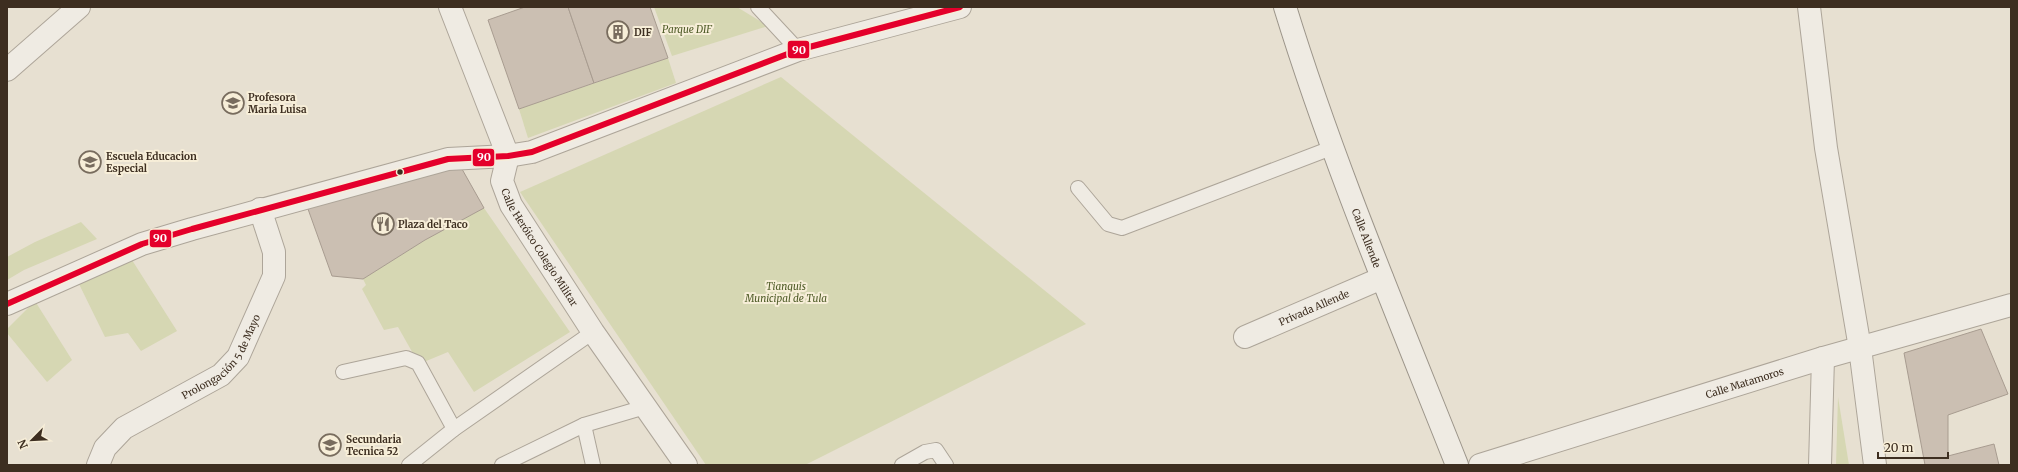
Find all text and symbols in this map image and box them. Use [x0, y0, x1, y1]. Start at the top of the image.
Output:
building icon: DIF [605, 19, 631, 45]
park label: Parque DIF [662, 23, 712, 36]
place label: DIF [634, 26, 652, 39]
line badge: 90 [787, 40, 810, 59]
text: 90 [792, 43, 806, 57]
school or university icon: Profesora Maria Luisa [220, 90, 246, 116]
place label: Profesora Maria Luisa [248, 91, 307, 116]
line badge: 90 [472, 148, 495, 167]
school or university icon: Escuela Educacion Especial [77, 149, 103, 175]
place label: Escuela Educacion Especial [106, 150, 197, 175]
text: 90 [477, 150, 491, 164]
unlabelled marker [395, 167, 405, 177]
street label: Calle Heróico Colegio Militar [499, 186, 581, 309]
street label: Calle Allende [1349, 207, 1384, 269]
restaurant icon: Plaza del Taco [370, 211, 396, 237]
place label: Plaza del Taco [398, 218, 468, 231]
line badge: 90 [149, 229, 172, 248]
text: 90 [153, 231, 167, 245]
park label: Tianguis Municipal de Tula [744, 280, 827, 305]
street label: Privada Allende [1277, 286, 1351, 328]
street label: Prolongación 5 de Mayo [179, 312, 263, 402]
street label: Calle Matamoros [1704, 364, 1785, 401]
north arrow [12, 420, 52, 460]
school or university icon: Secundaria Tecnica 52 [317, 432, 343, 458]
place label: Secundaria Tecnica 52 [346, 433, 402, 458]
scale bar [1878, 434, 1948, 460]
text: N [15, 437, 31, 451]
text: 20 m [1884, 440, 1913, 455]

